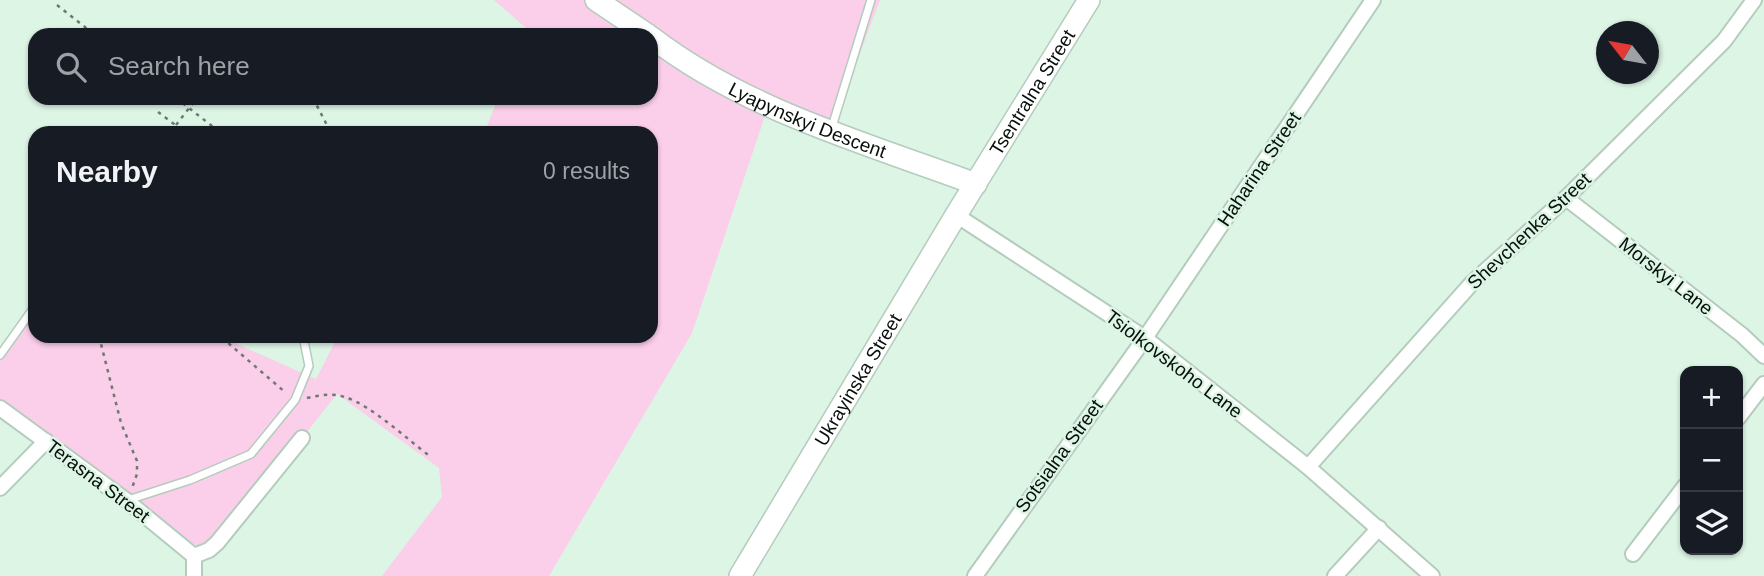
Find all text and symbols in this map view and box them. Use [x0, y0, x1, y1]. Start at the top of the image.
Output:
north arrow [1596, 21, 1659, 84]
street label: Tsentralna Street [985, 25, 1079, 159]
search box [28, 28, 658, 105]
icon: search [52, 48, 90, 86]
text: Search here [108, 51, 250, 81]
street label: Lyapynskyi Descent [725, 78, 890, 162]
street label: Haharina Street [1213, 107, 1305, 230]
text: Nearby [56, 155, 158, 188]
text: 0 results [543, 158, 630, 184]
street label: Shevchenka Street [1463, 168, 1595, 293]
street label: Morskyi Lane [1615, 233, 1717, 319]
street label: Tsiolkovskoho Lane [1101, 306, 1247, 422]
street label: Ukrayinska Street [810, 309, 905, 449]
map controls [1680, 366, 1743, 555]
button: + [1680, 366, 1743, 429]
street label: Sotsialna Street [1011, 395, 1107, 516]
button: − [1680, 429, 1743, 492]
street label: Terasna Street [42, 435, 154, 527]
button: layers [1680, 492, 1743, 555]

